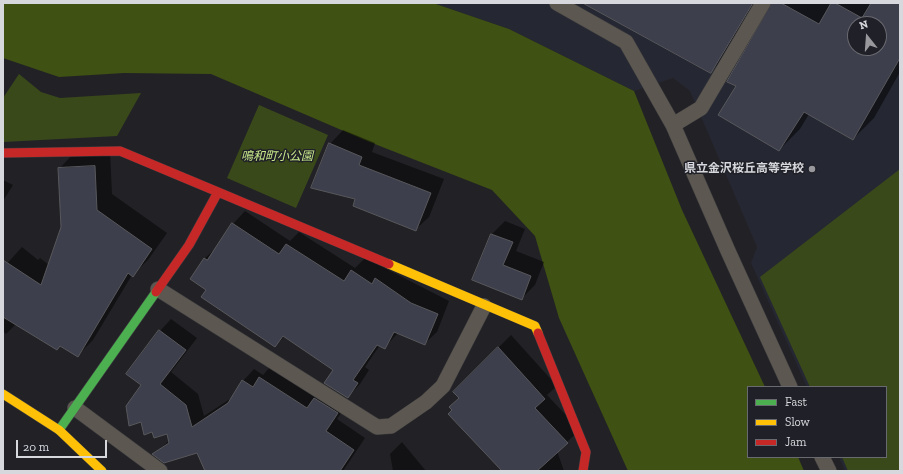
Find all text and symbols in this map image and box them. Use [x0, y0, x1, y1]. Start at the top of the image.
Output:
north arrow [847, 16, 887, 56]
text: N [858, 18, 870, 32]
park label: 鳴和町小公園 [241, 150, 313, 164]
place label: 県立金沢桜丘高等学校 [684, 162, 804, 176]
marker: 県立金沢桜丘高等学校 [807, 164, 817, 174]
legend [747, 386, 887, 458]
text: Fast [785, 395, 807, 409]
text: Slow [785, 415, 810, 429]
scale bar [18, 432, 109, 458]
text: Jam [785, 435, 806, 449]
text: 20 m [23, 440, 49, 454]

